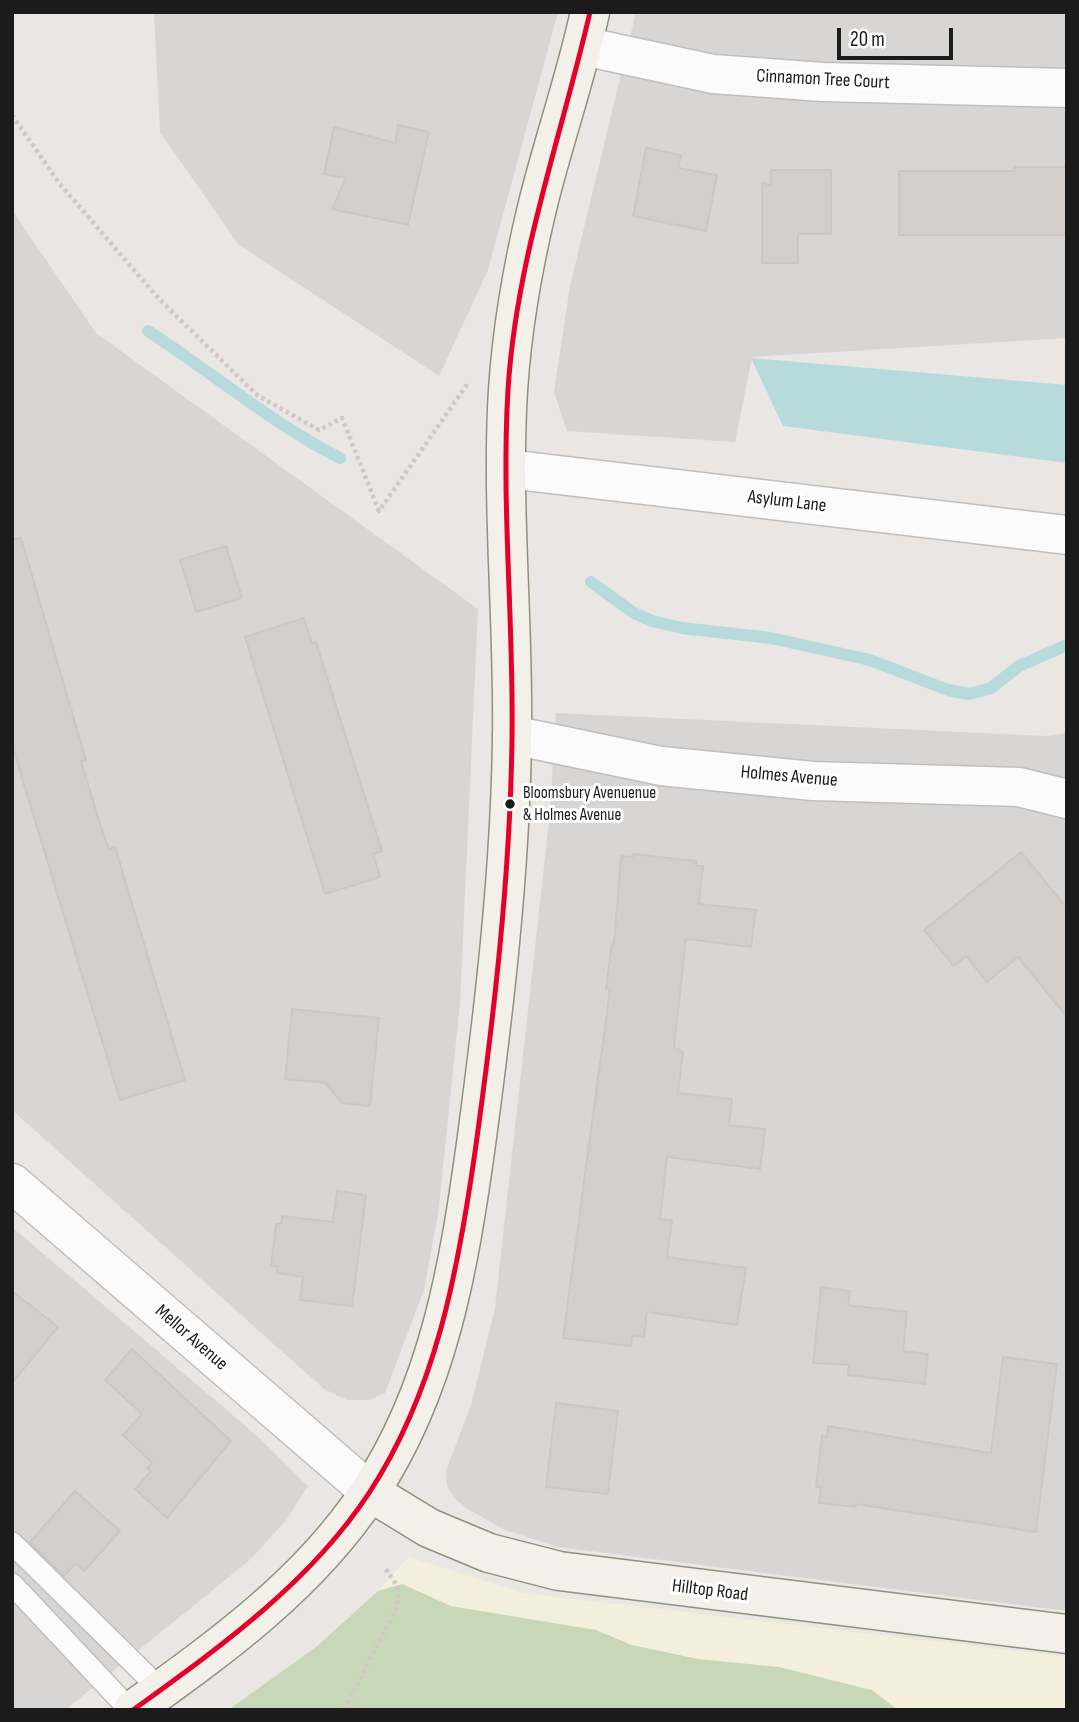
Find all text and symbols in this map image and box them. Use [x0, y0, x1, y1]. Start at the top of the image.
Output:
scale bar [841, 14, 956, 58]
text: 20 m [850, 27, 885, 52]
street label: Cinnamon Tree Court [756, 65, 890, 95]
street label: Asylum Lane [746, 486, 828, 518]
street label: Holmes Avenue [740, 761, 838, 793]
place label: Bloomsbury Avenuenue & Holmes Avenue [523, 784, 656, 824]
marker: Bloomsbury Avenuenue & Holmes Avenue [503, 797, 517, 811]
street label: Mellor Avenue [150, 1300, 232, 1376]
street label: Hilltop Road [671, 1575, 749, 1607]

